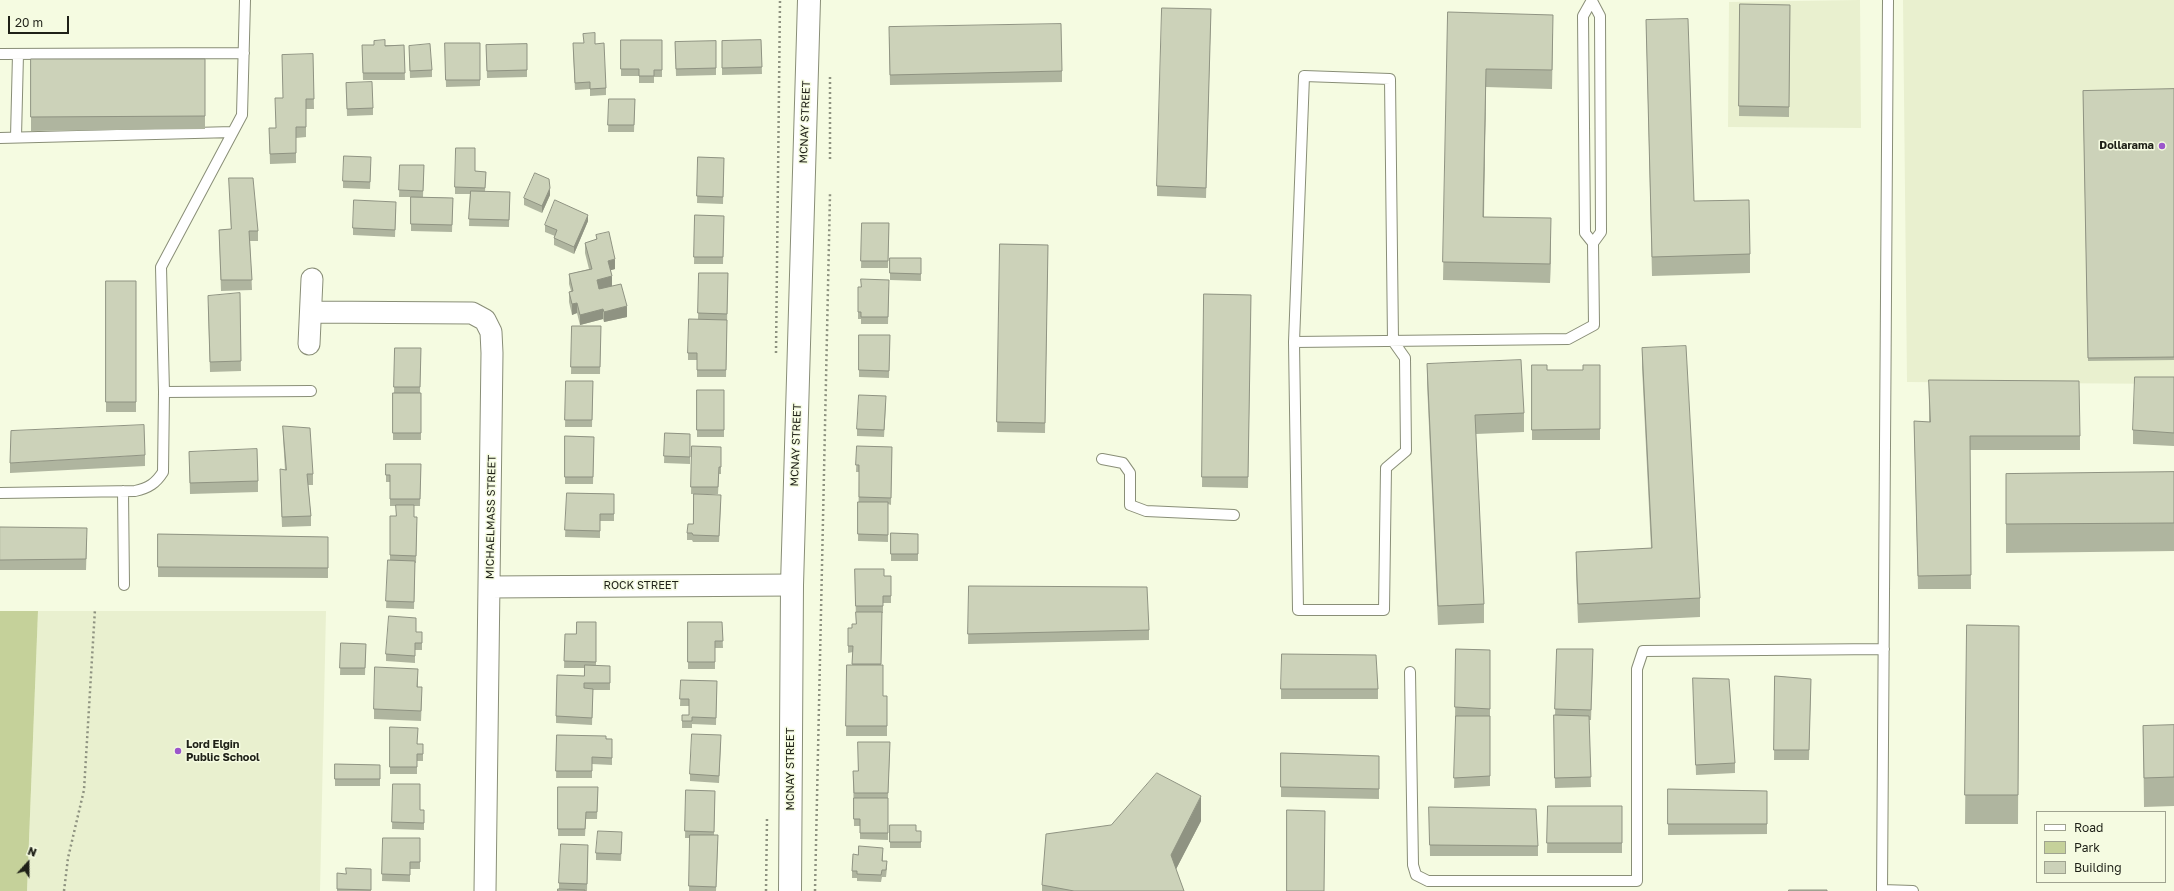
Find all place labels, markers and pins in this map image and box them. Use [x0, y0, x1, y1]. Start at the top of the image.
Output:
place label: Dollarama [2099, 139, 2154, 153]
marker: Dollarama [2157, 141, 2167, 151]
place label: Lord Elgin Public School [186, 738, 260, 764]
marker: Lord Elgin Public School [173, 746, 183, 756]

